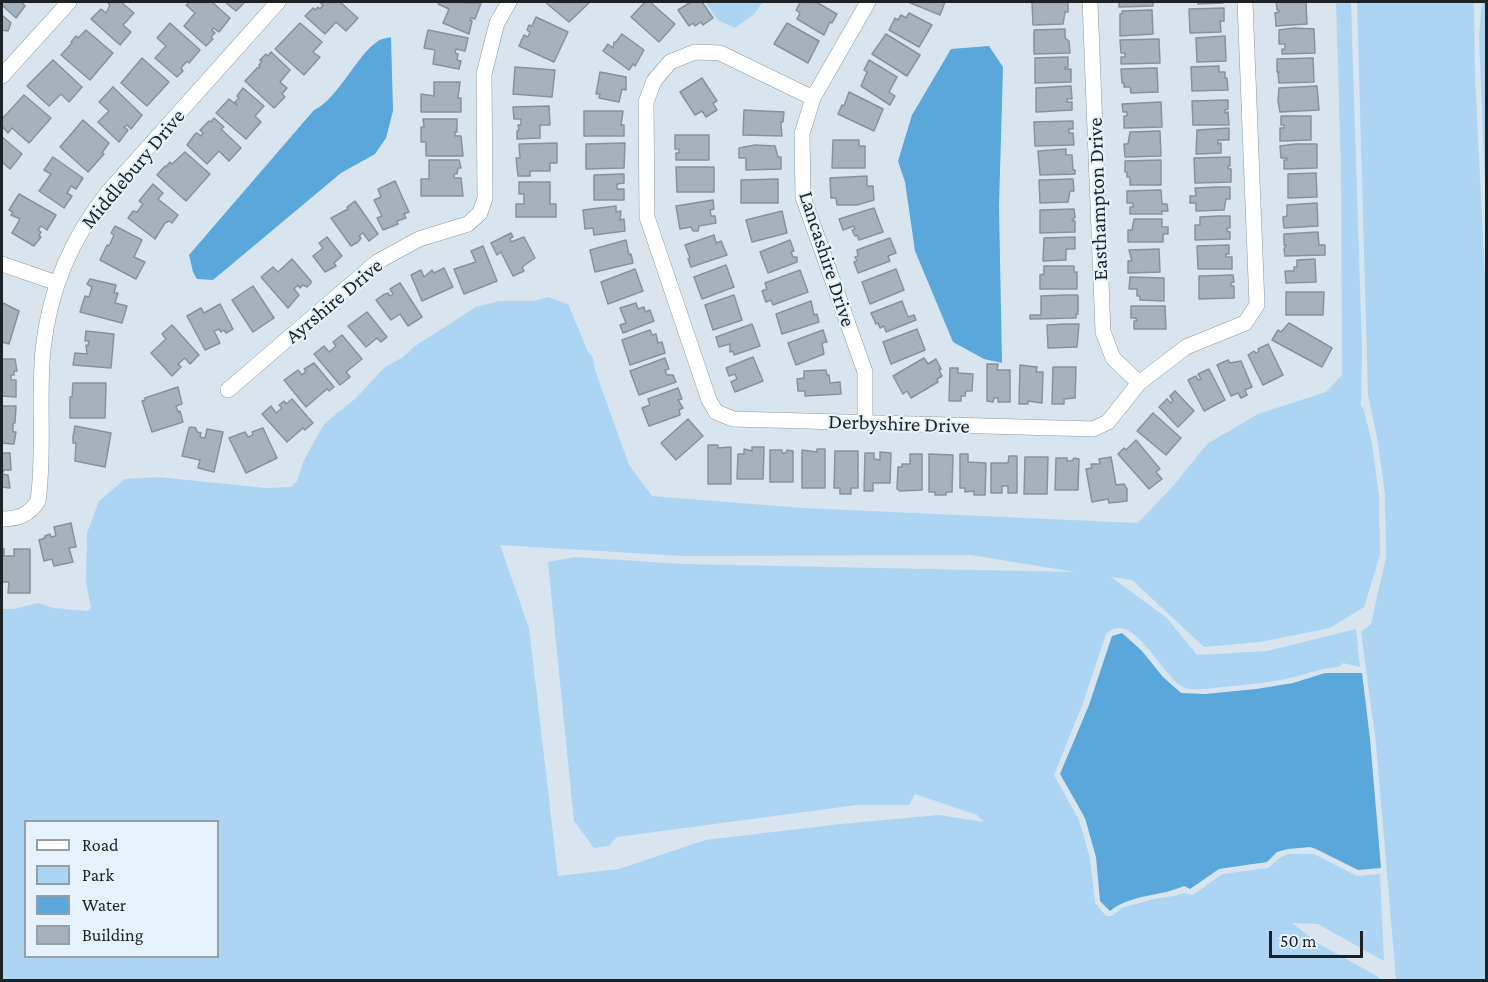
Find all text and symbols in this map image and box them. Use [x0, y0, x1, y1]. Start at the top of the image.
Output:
street label: Middlebury Drive [76, 104, 190, 234]
street label: Easthampton Drive [1083, 117, 1113, 281]
street label: Lancashire Drive [793, 188, 861, 330]
street label: Ayrshire Drive [280, 253, 388, 349]
street label: Derbyshire Drive [828, 409, 970, 439]
legend [24, 820, 219, 958]
text: Road [82, 835, 119, 855]
text: Park [82, 865, 114, 885]
text: Water [82, 895, 126, 915]
scale bar [1272, 919, 1366, 957]
text: Building [82, 925, 143, 945]
text: 50 m [1280, 931, 1317, 951]

